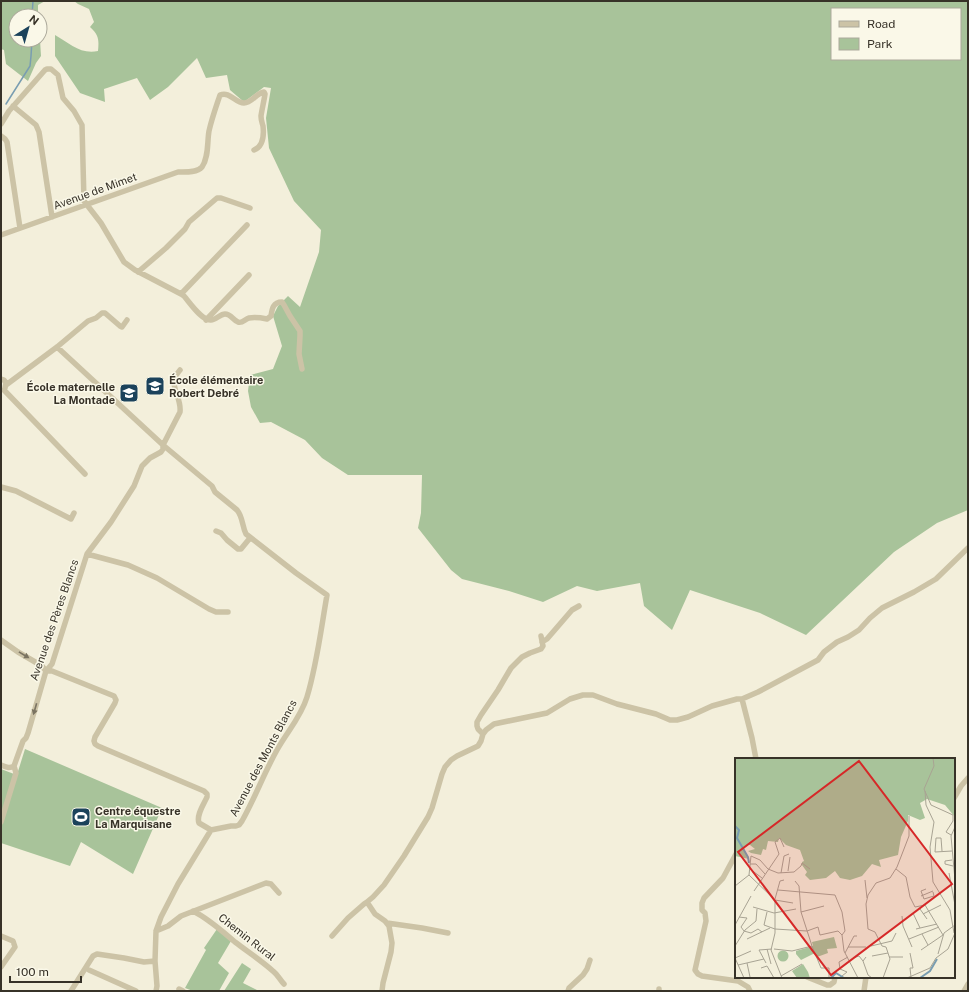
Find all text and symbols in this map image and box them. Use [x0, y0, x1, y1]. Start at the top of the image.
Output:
north arrow [8, 8, 48, 48]
legend [831, 8, 961, 60]
text: N [27, 13, 41, 27]
text: Road [867, 17, 895, 31]
text: Park [867, 37, 893, 51]
street label: Avenue de Mimet [52, 170, 138, 212]
place label: École élémentaire Robert Debré [169, 373, 263, 399]
school or university icon: École élémentaire Robert Debré [144, 375, 166, 397]
place label: École maternelle La Montade [27, 380, 115, 406]
school or university icon: École maternelle La Montade [118, 382, 140, 404]
street label: Avenue des Pères Blancs [28, 557, 81, 682]
one-way arrow [19, 651, 29, 659]
street label: Avenue des Monts Blancs [227, 697, 299, 818]
one-way arrow [32, 703, 38, 715]
inset map [735, 758, 955, 978]
place label: Centre équestre La Marquisane [95, 805, 181, 830]
sports icon: Centre équestre La Marquisane [70, 806, 92, 828]
street label: Chemin Rural [216, 911, 278, 963]
scale bar [10, 958, 81, 984]
text: 100 m [16, 965, 49, 979]

